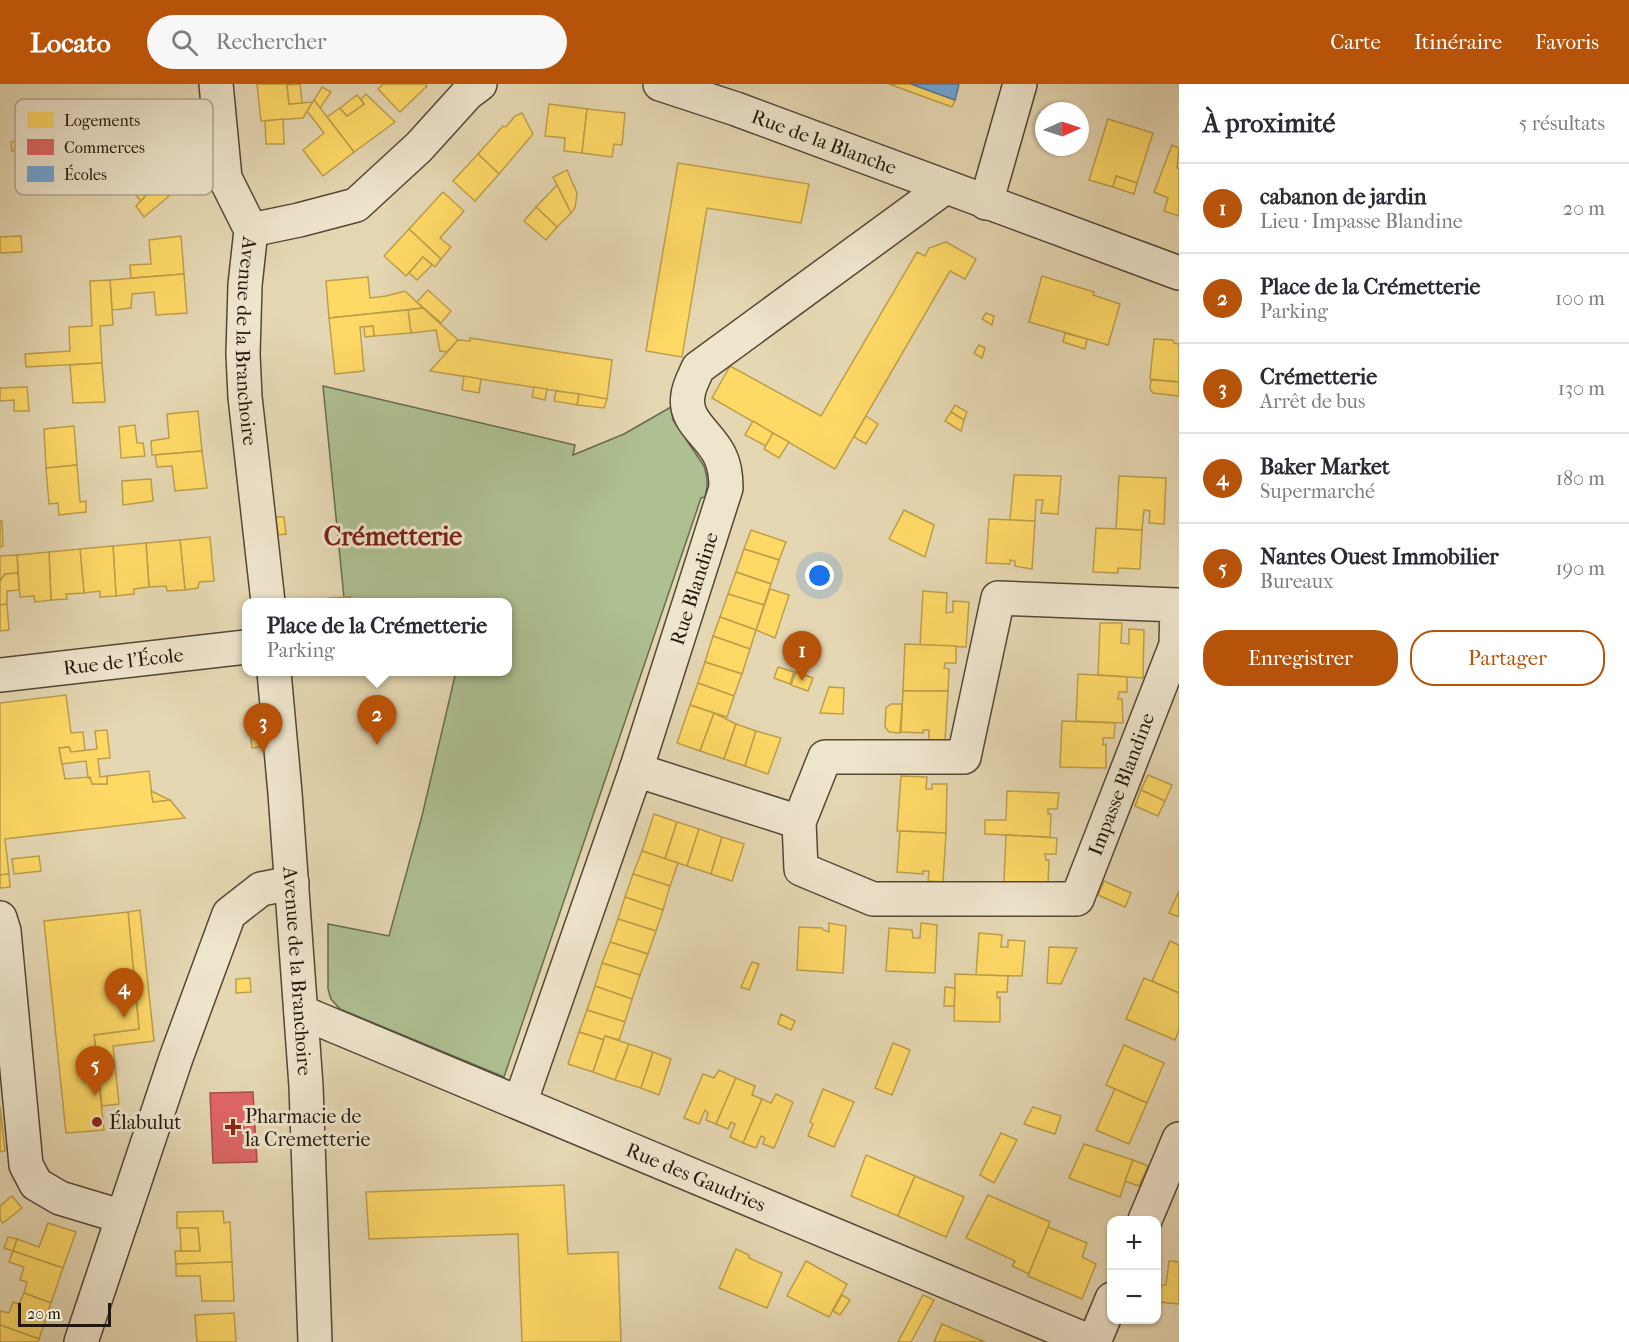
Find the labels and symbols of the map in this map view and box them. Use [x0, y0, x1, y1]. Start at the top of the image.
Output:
legend [15, 99, 213, 195]
north arrow [1035, 102, 1089, 156]
street label: Rue de la Blanche [748, 105, 900, 179]
text: Logements [64, 111, 140, 130]
text: Commerces [64, 138, 145, 157]
text: Écoles [64, 164, 107, 184]
street label: Avenue de la Branchoire [231, 234, 261, 447]
district label: Crémetterie [324, 521, 462, 552]
street label: Rue Blandine [666, 529, 723, 648]
your location [805, 561, 834, 590]
pin: 1 [782, 632, 822, 681]
street label: Rue de l'École [62, 643, 185, 680]
pin: 2 [358, 696, 397, 745]
pin: 3 [244, 704, 282, 753]
street label: Impasse Blandine [1084, 709, 1159, 859]
street label: Avenue de la Branchoire [278, 865, 316, 1076]
pin: 4 [104, 968, 144, 1018]
pin: 5 [76, 1046, 115, 1096]
place label: Pharmacie de la Cremetterie [244, 1105, 371, 1151]
place label: Élabulut [109, 1110, 181, 1134]
marker: Élabulut [90, 1115, 104, 1129]
marker: Pharmacie de la Cremetterie [226, 1120, 240, 1134]
street label: Rue des Gaudries [622, 1138, 769, 1217]
scale bar [18, 1300, 111, 1328]

